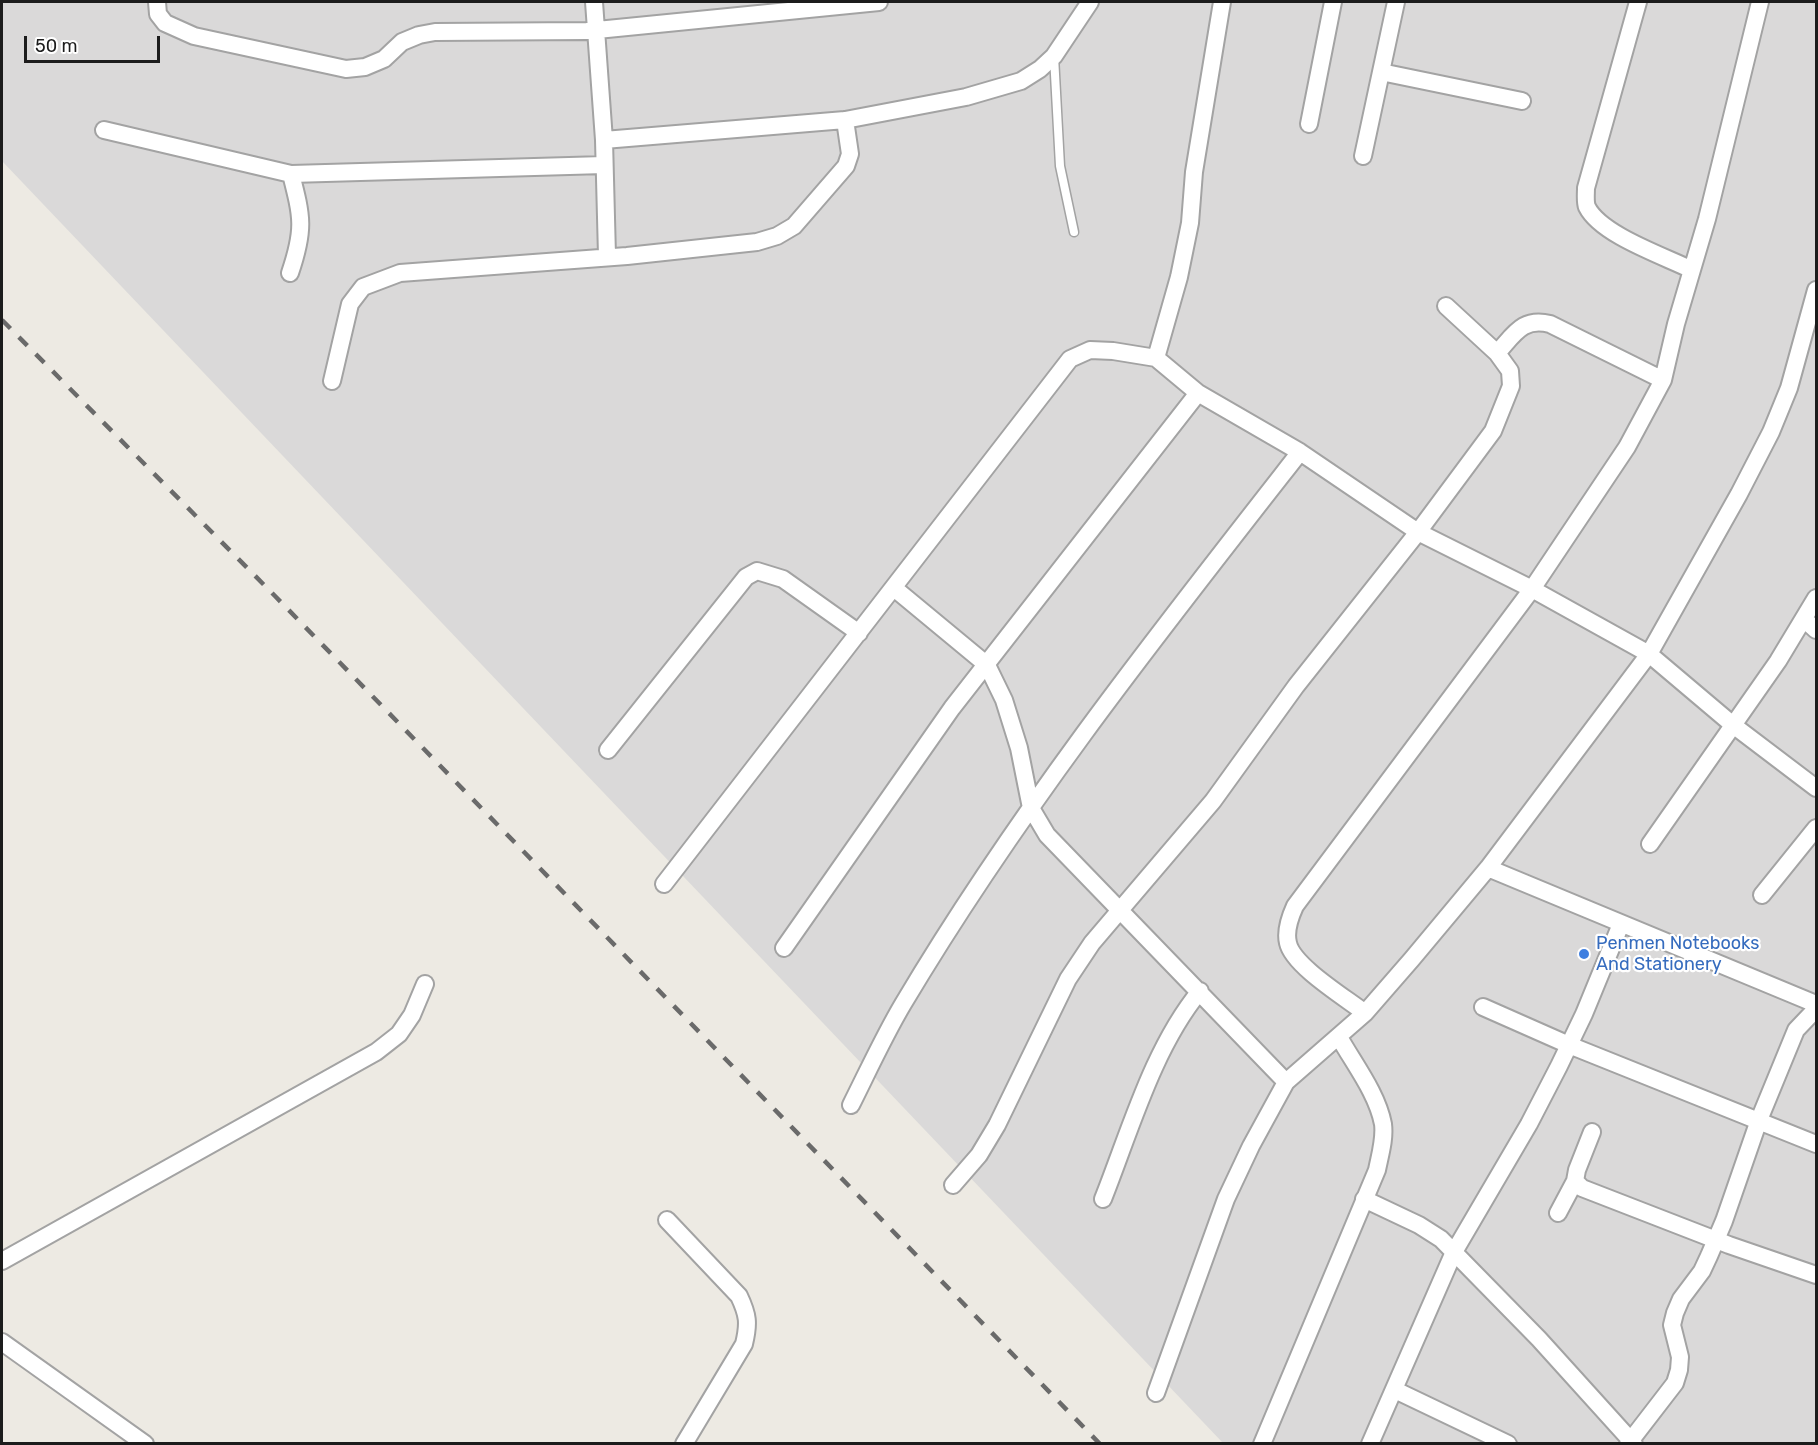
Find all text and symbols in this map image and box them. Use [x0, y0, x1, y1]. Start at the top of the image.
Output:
scale bar [27, 24, 164, 62]
text: 50 m [35, 35, 78, 57]
place label: Penmen Notebooks And Stationery [1596, 933, 1759, 976]
marker: Penmen Notebooks And Stationery [1577, 947, 1591, 961]

